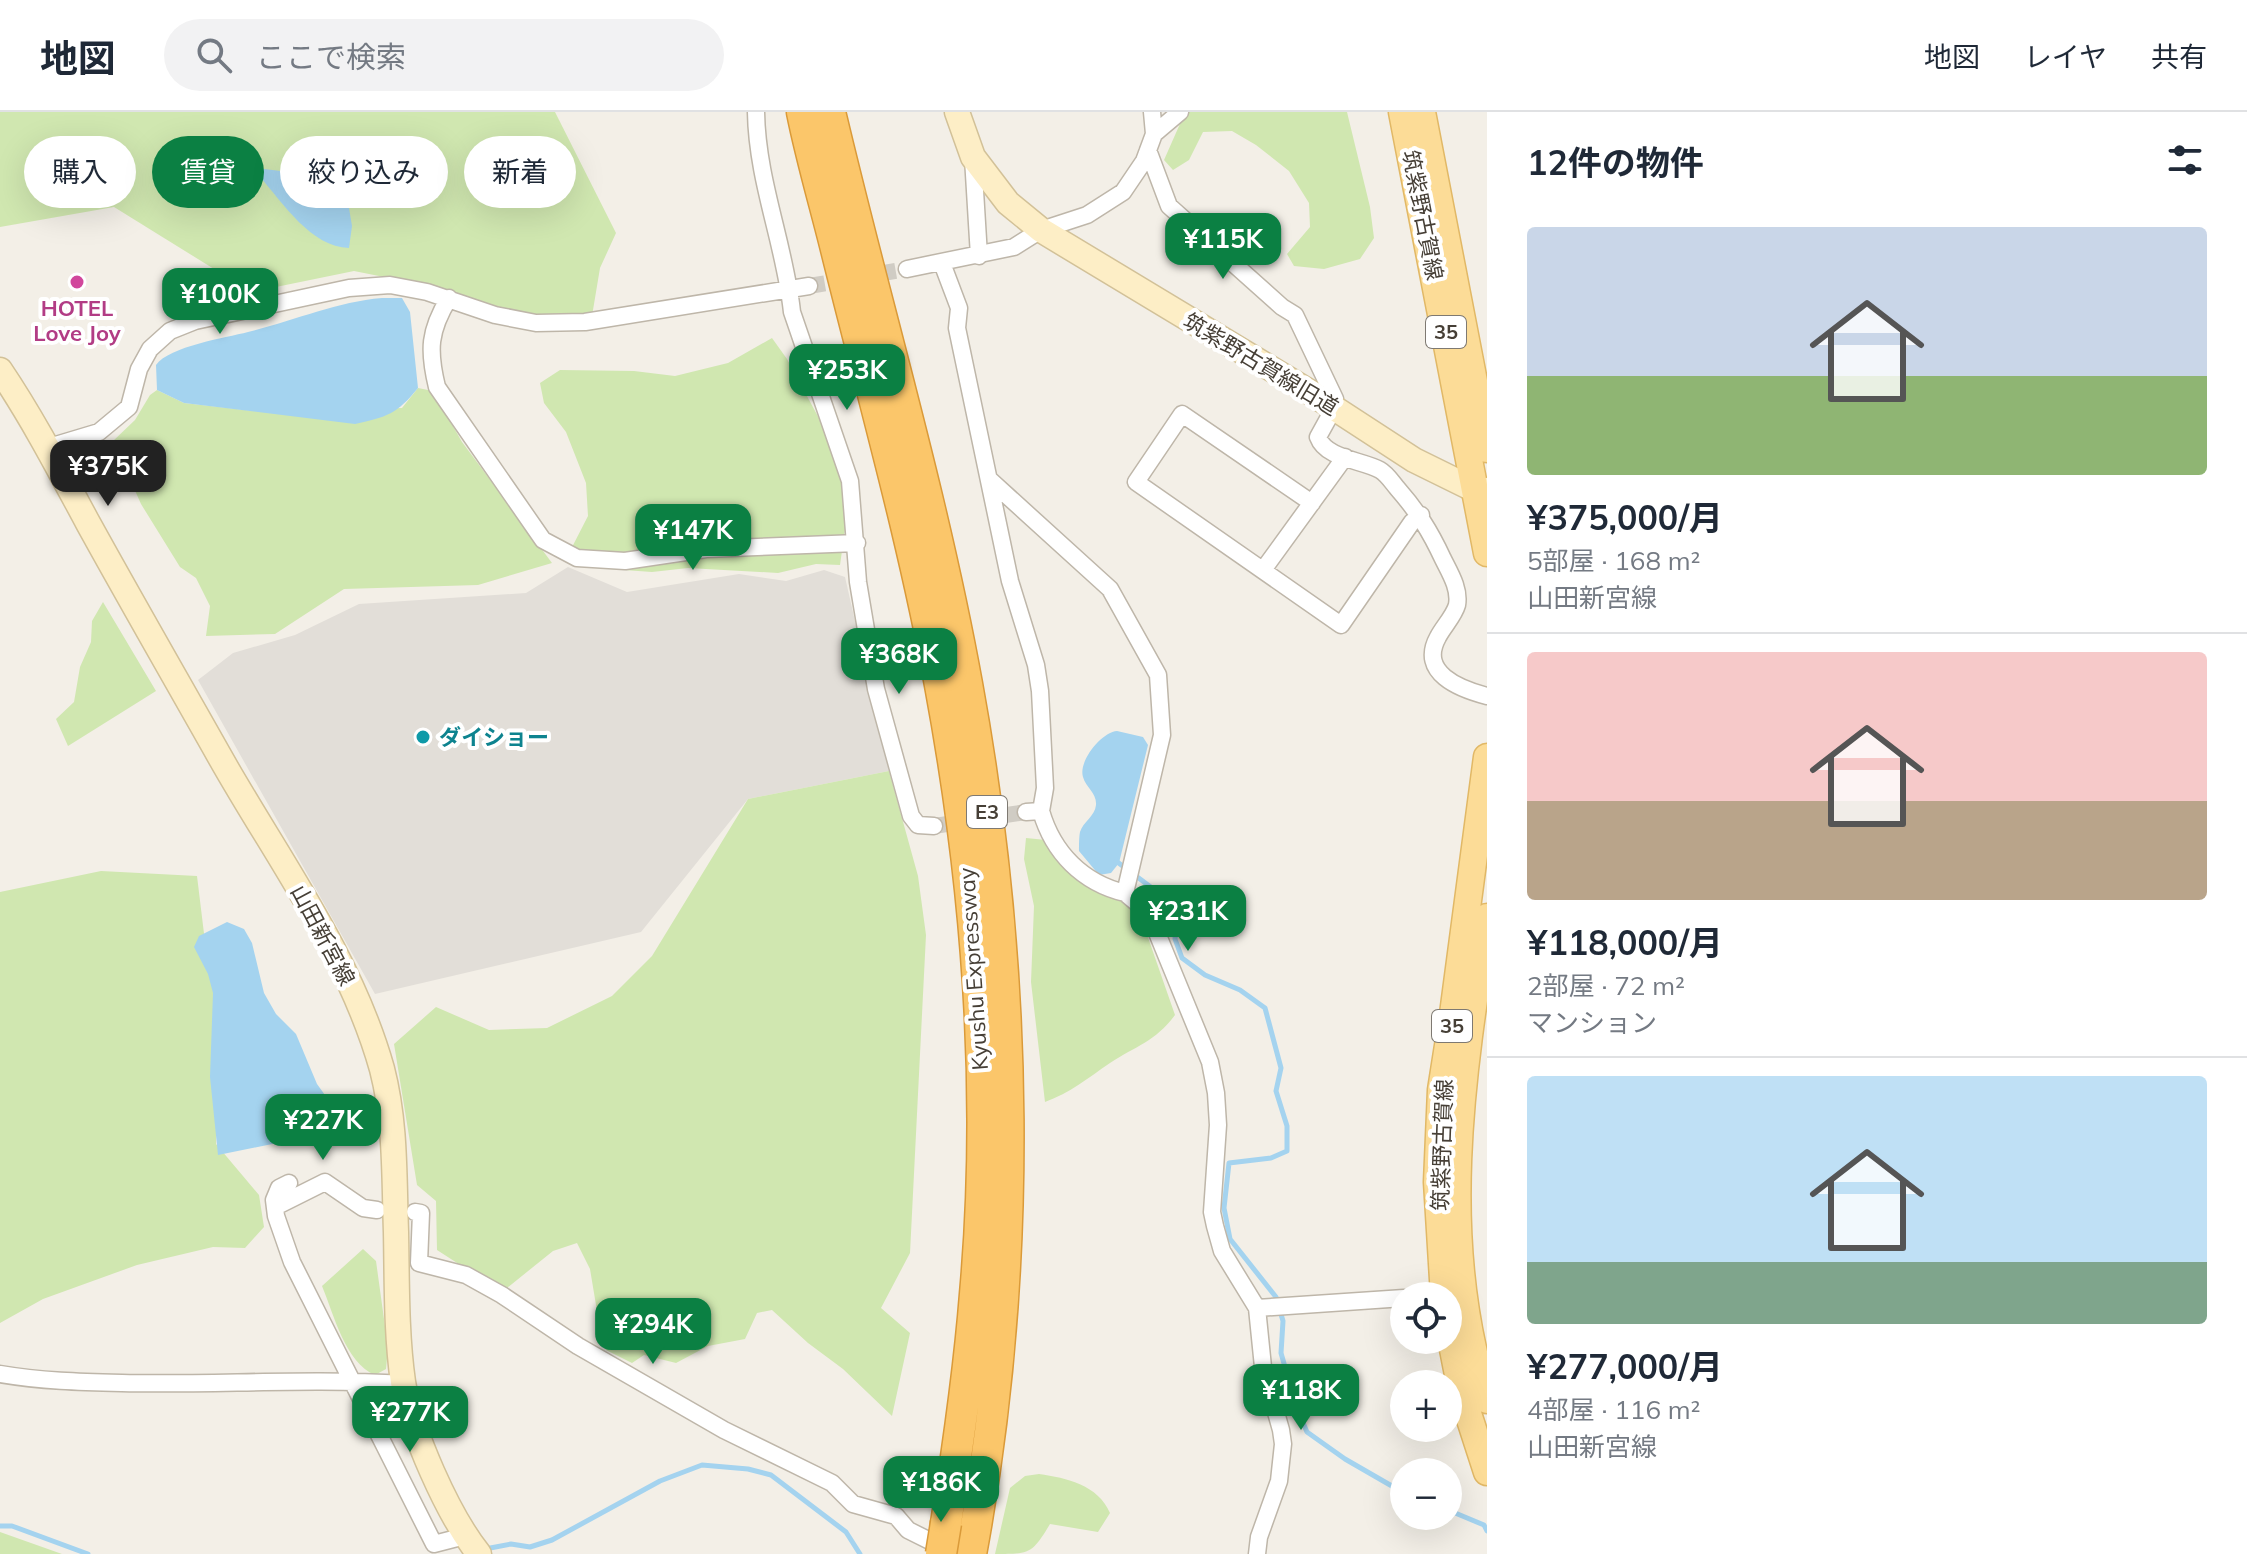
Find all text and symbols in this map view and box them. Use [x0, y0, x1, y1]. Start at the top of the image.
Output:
search box [164, 19, 724, 91]
icon: search [192, 33, 236, 77]
text: 地図 [40, 34, 116, 82]
text: ここで検索 [256, 38, 406, 76]
text: 地図 [1924, 39, 1980, 74]
text: レイヤ [2024, 39, 2107, 74]
text: 共有 [2151, 39, 2207, 74]
chip: 購入 [24, 136, 136, 208]
chip: 賃貸 [152, 136, 264, 208]
chip: 絞り込み [280, 136, 448, 208]
chip: 新着 [464, 136, 576, 208]
icon: filters [2163, 138, 2207, 182]
text: 12件の物件 [1527, 141, 1704, 184]
street label: 筑紫野古賀線 [1397, 148, 1449, 282]
pin: ¥115K [1167, 213, 1279, 281]
text: ¥115K [1183, 222, 1263, 255]
pin: ¥100K [164, 268, 276, 336]
marker: HOTEL Love Joy [68, 273, 86, 291]
text: ¥100K [180, 277, 260, 310]
icon: home [1795, 279, 1939, 423]
place label: HOTEL Love Joy [33, 294, 121, 347]
street label: 筑紫野古賀線旧道 [1178, 307, 1344, 421]
road number: 35 [1426, 316, 1466, 348]
pin: ¥253K [791, 344, 903, 412]
text: ¥253K [807, 353, 887, 386]
pin: ¥375K [52, 440, 164, 508]
text: ¥375K [68, 449, 148, 482]
text: ¥375,000/月 [1527, 496, 1723, 539]
pin: ¥147K [637, 504, 749, 572]
text: ¥147K [653, 513, 733, 546]
text: 5部屋 · 168 m² [1527, 544, 1700, 577]
text: 山田新宮線 [1527, 581, 1657, 614]
pin: ¥368K [843, 628, 955, 696]
text: ¥368K [859, 637, 939, 670]
icon: home [1795, 704, 1939, 848]
place label: ダイショー [439, 723, 549, 751]
marker: ダイショー [414, 728, 432, 746]
road number: E3 [967, 796, 1007, 828]
street label: Kyushu Expressway [952, 866, 994, 1071]
street label: 山田新宮線 [285, 880, 361, 990]
pin: ¥231K [1132, 885, 1244, 953]
text: ¥231K [1148, 894, 1228, 927]
text: ¥118,000/月 [1527, 921, 1723, 964]
text: 2部屋 · 72 m² [1527, 969, 1685, 1002]
text: マンション [1527, 1006, 1657, 1039]
road number: 35 [1432, 1010, 1472, 1042]
street label: 筑紫野古賀線 [1426, 1079, 1458, 1211]
pin: ¥227K [267, 1094, 379, 1162]
text: ¥227K [283, 1103, 363, 1136]
icon: home [1795, 1128, 1939, 1272]
map controls [1390, 1282, 1462, 1530]
button: locate [1390, 1282, 1462, 1354]
pin: ¥294K [597, 1298, 709, 1366]
text: ¥294K [613, 1307, 693, 1340]
text: ¥277,000/月 [1527, 1345, 1723, 1388]
pin: ¥118K [1245, 1364, 1357, 1432]
button: + [1390, 1370, 1462, 1442]
text: ¥118K [1261, 1373, 1341, 1406]
pin: ¥277K [354, 1386, 466, 1454]
text: 4部屋 · 116 m² [1527, 1393, 1700, 1426]
text: ¥277K [370, 1395, 450, 1428]
text: 山田新宮線 [1527, 1430, 1657, 1463]
pin: ¥186K [885, 1456, 997, 1524]
button: − [1390, 1458, 1462, 1530]
text: ¥186K [901, 1465, 981, 1498]

